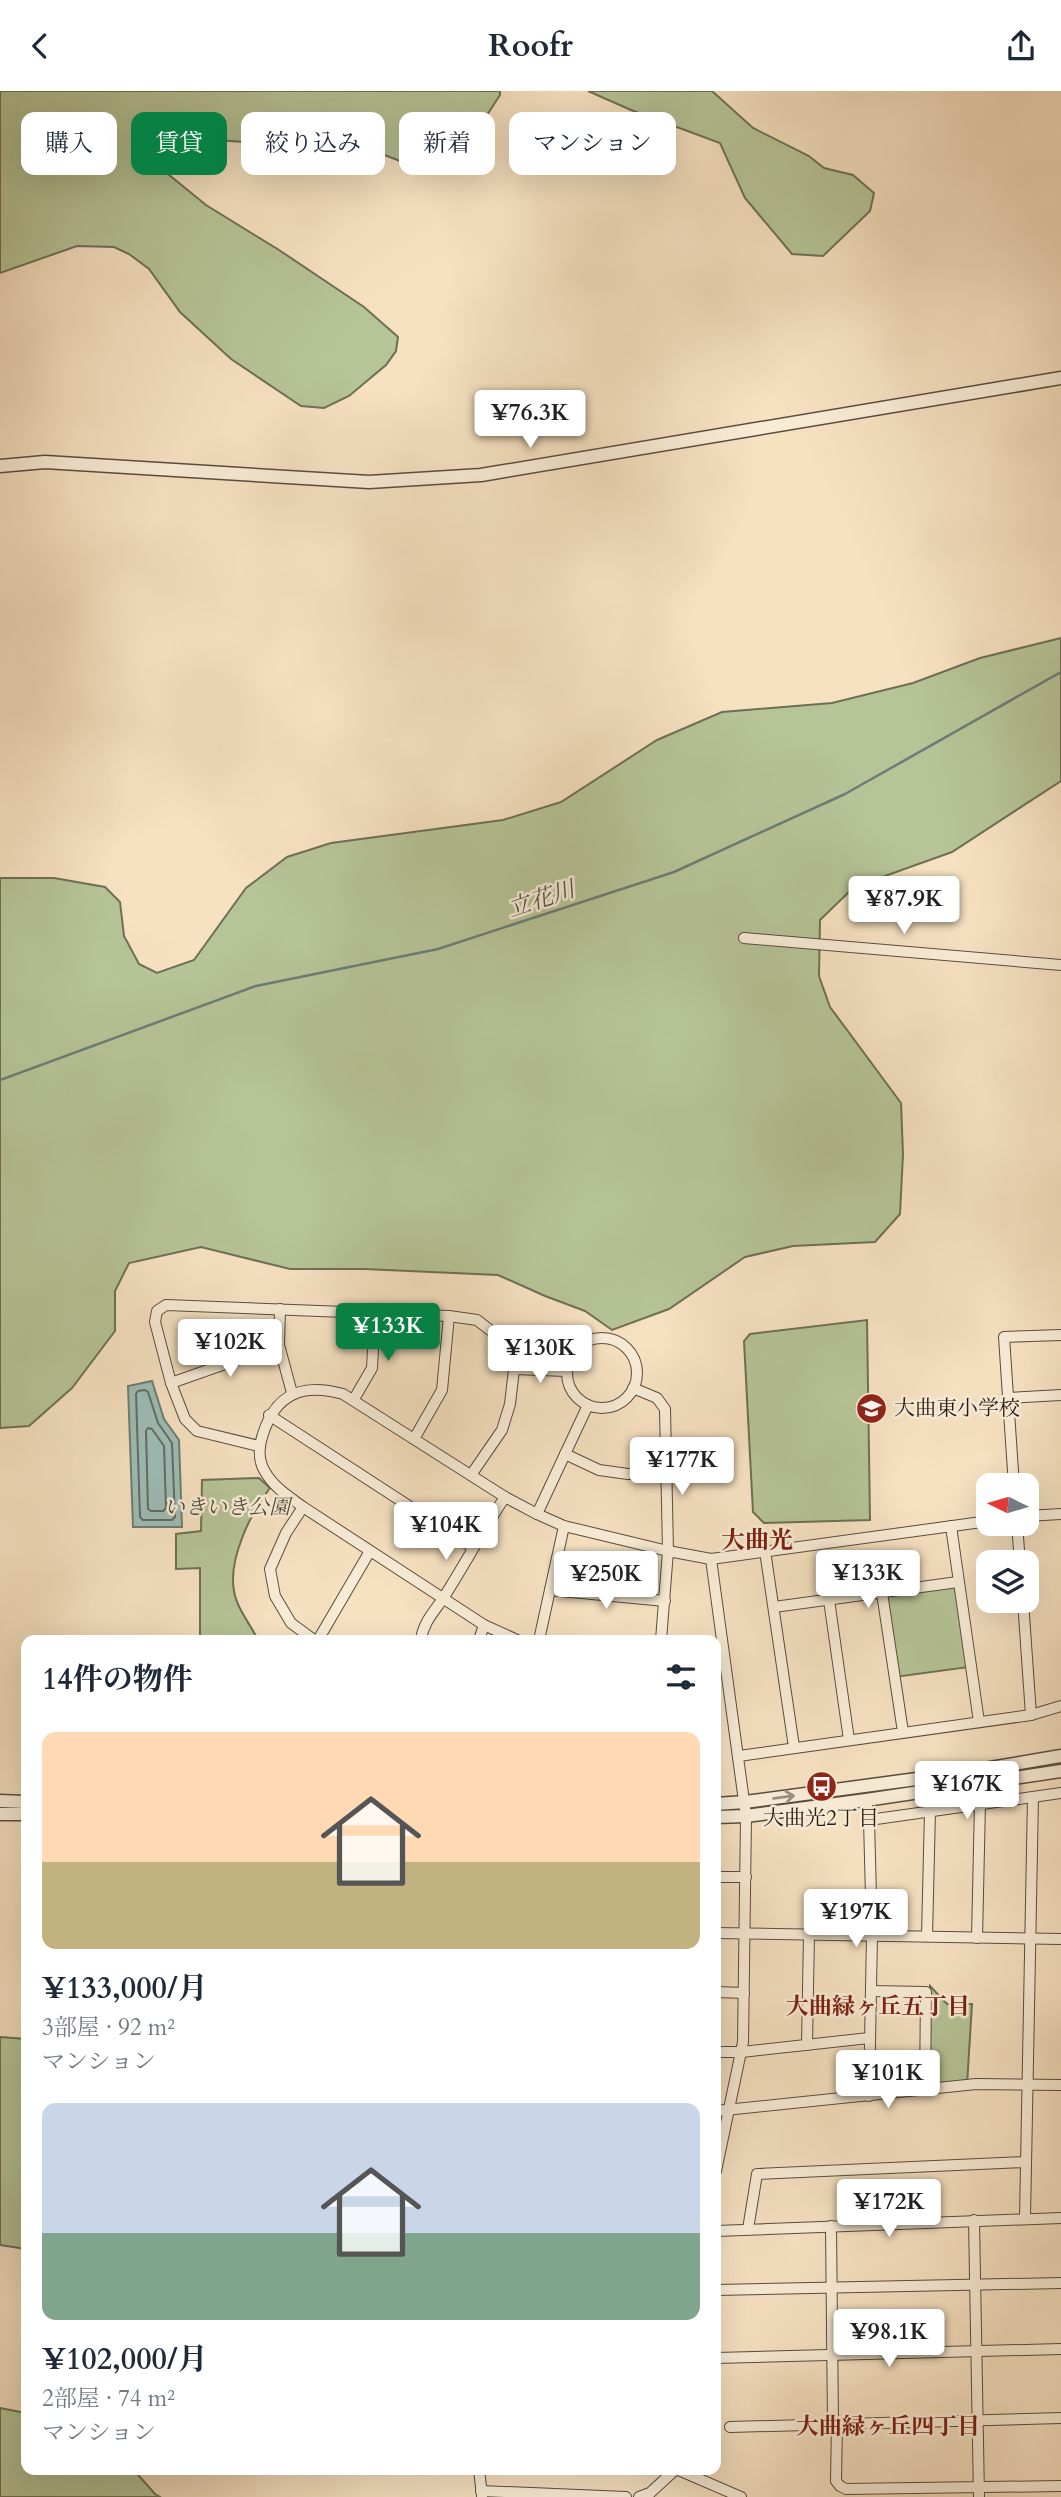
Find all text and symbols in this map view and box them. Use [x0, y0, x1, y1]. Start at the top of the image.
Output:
text: Roofr [488, 24, 573, 68]
icon: back [21, 27, 59, 65]
icon: share [1002, 27, 1040, 65]
chip: 購入 [21, 112, 117, 175]
chip: 賃貸 [131, 112, 227, 175]
chip: 絞り込み [241, 112, 385, 175]
chip: 新着 [399, 112, 495, 175]
chip: マンション [509, 112, 676, 175]
pin: ¥76.3K [473, 391, 587, 450]
text: ¥76.3K [491, 397, 570, 428]
water label: 立花川 [503, 873, 581, 924]
pin: ¥87.9K [847, 877, 961, 936]
text: ¥87.9K [865, 883, 944, 914]
pin: ¥133K [339, 1303, 437, 1363]
text: ¥133K [352, 1310, 424, 1341]
pin: ¥102K [181, 1319, 279, 1379]
pin: ¥130K [491, 1325, 589, 1385]
text: ¥102K [194, 1326, 266, 1357]
text: ¥130K [504, 1332, 576, 1363]
school or university icon: 大曲東小学校 [854, 1391, 888, 1425]
place label: 大曲東小学校 [894, 1394, 1020, 1423]
pin: ¥177K [633, 1437, 731, 1497]
text: ¥177K [646, 1444, 718, 1475]
north arrow [976, 1473, 1040, 1537]
map controls [976, 1473, 1039, 1613]
park label: いきいき公園 [164, 1493, 293, 1522]
pin: ¥104K [397, 1503, 495, 1562]
text: ¥104K [410, 1509, 482, 1540]
district label: 大曲光 [721, 1524, 793, 1557]
button: layers [976, 1550, 1039, 1613]
pin: ¥250K [557, 1551, 655, 1611]
pin: ¥133K [819, 1551, 917, 1610]
text: ¥133K [832, 1557, 904, 1588]
text: ¥250K [570, 1558, 642, 1589]
icon: filters [662, 1658, 700, 1696]
text: 14件の物件 [42, 1659, 193, 1700]
pin: ¥167K [918, 1761, 1016, 1821]
text: ¥167K [931, 1768, 1003, 1799]
bus stop icon: 大曲光2丁目 [804, 1769, 838, 1803]
icon: home [308, 1778, 434, 1904]
one-way arrow [772, 1790, 794, 1803]
place label: 大曲光2丁目 [763, 1804, 879, 1833]
pin: ¥197K [807, 1889, 905, 1949]
text: ¥197K [820, 1896, 892, 1927]
text: ¥133,000/月 [42, 1968, 208, 2009]
district label: 大曲緑ヶ丘五丁目 [786, 1991, 970, 2022]
text: 3部屋 · 92 m² [42, 2012, 175, 2043]
text: マンション [42, 2046, 156, 2077]
pin: ¥101K [839, 2051, 937, 2110]
text: ¥101K [852, 2057, 924, 2088]
icon: home [308, 2149, 434, 2275]
pin: ¥172K [840, 2179, 938, 2239]
text: ¥172K [853, 2186, 925, 2217]
pin: ¥98.1K [832, 2309, 946, 2369]
text: ¥98.1K [850, 2316, 929, 2347]
text: ¥102,000/月 [42, 2339, 208, 2380]
text: 2部屋 · 74 m² [42, 2383, 175, 2414]
district label: 大曲緑ヶ丘四丁目 [796, 2411, 980, 2442]
text: マンション [42, 2417, 156, 2448]

